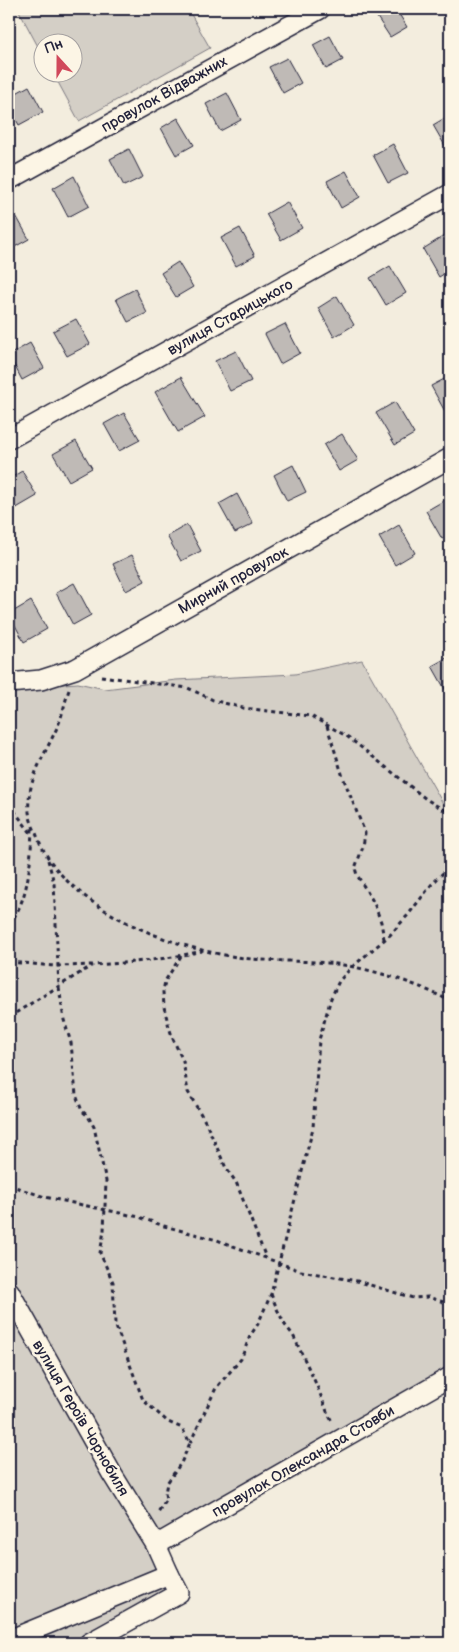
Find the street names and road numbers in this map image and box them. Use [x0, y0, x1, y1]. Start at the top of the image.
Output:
street label: провулок Відважних [98, 52, 231, 137]
street label: вулиця Старицького [164, 275, 296, 360]
street label: Мирний провулок [175, 542, 292, 619]
street label: вулиця Героїв Чорнобиля [28, 1337, 133, 1500]
street label: провулок Олександра Стовби [209, 1401, 398, 1522]

